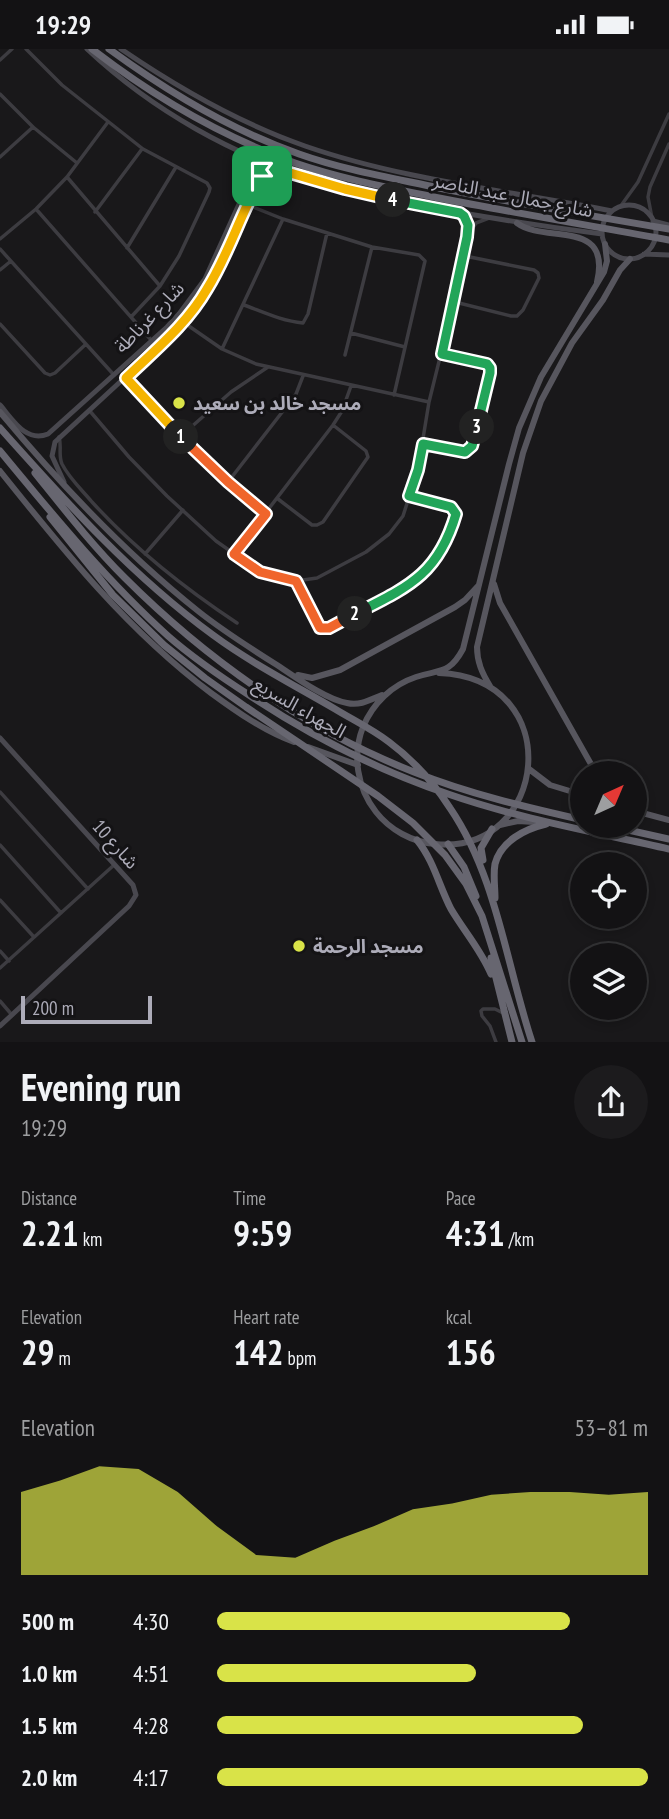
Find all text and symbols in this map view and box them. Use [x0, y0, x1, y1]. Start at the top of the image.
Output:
text: 19:29 [35, 8, 91, 41]
pin [232, 146, 292, 206]
icon: arrive [243, 157, 281, 195]
street label: شارع جمال عبد الناصر [430, 168, 595, 224]
pin: 4 [376, 183, 410, 217]
text: 4 [388, 187, 397, 211]
street label: شارع غرناطة [109, 276, 190, 359]
place label: مسجد خالد بن سعيد [193, 391, 361, 415]
marker: مسجد خالد بن سعيد [171, 395, 187, 411]
pin: 3 [460, 409, 494, 445]
text: 3 [472, 414, 481, 438]
pin: 1 [164, 419, 198, 455]
text: 1 [176, 424, 185, 448]
pin: 2 [338, 597, 372, 631]
text: 2 [350, 601, 359, 625]
street label: الجهراء السريع [248, 671, 351, 746]
north arrow [570, 761, 648, 838]
map controls [570, 761, 647, 1020]
street label: شارع 10 [86, 814, 144, 875]
button: locate [570, 852, 647, 929]
place label: مسجد الرحمة [313, 934, 424, 958]
marker: مسجد الرحمة [291, 938, 307, 954]
button: layers [570, 943, 647, 1020]
scale bar [21, 993, 152, 1025]
text: 200 m [32, 996, 74, 1020]
text: Evening run [21, 1062, 181, 1111]
button: share [574, 1065, 648, 1139]
text: 19:29 [21, 1113, 67, 1142]
text: Distance [21, 1186, 77, 1210]
text: Time [233, 1186, 266, 1210]
text: Pace [446, 1186, 476, 1210]
text: 2.21 [21, 1210, 79, 1256]
text: 9:59 [233, 1210, 292, 1256]
text: 4:31 [446, 1210, 505, 1256]
text: km [79, 1227, 102, 1251]
text: /km [505, 1227, 534, 1251]
text: Elevation [21, 1305, 82, 1329]
text: Heart rate [233, 1305, 300, 1329]
text: kcal [446, 1305, 472, 1329]
text: 29 [21, 1329, 54, 1375]
text: 142 [233, 1329, 284, 1375]
text: 156 [446, 1329, 496, 1375]
text: m [54, 1346, 71, 1370]
text: bpm [284, 1346, 316, 1370]
text: Elevation [21, 1413, 95, 1442]
text: 53–81 m [575, 1413, 648, 1442]
text: 500 m [21, 1607, 74, 1636]
text: 4:30 [133, 1607, 169, 1636]
text: 1.0 km [21, 1659, 77, 1688]
text: 4:51 [133, 1659, 169, 1688]
text: 1.5 km [21, 1711, 77, 1740]
text: 4:28 [133, 1711, 169, 1740]
text: 2.0 km [21, 1763, 77, 1792]
text: 4:17 [133, 1763, 169, 1792]

